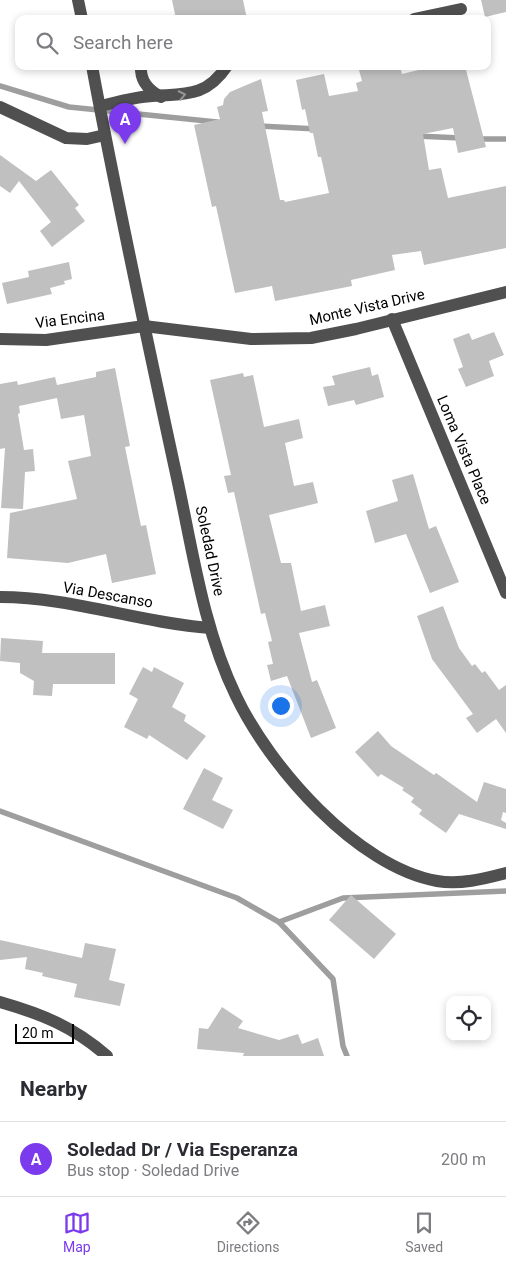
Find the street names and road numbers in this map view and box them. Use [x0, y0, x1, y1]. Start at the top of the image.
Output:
street label: Monte Vista Drive [308, 285, 427, 329]
street label: Via Encina [34, 306, 106, 332]
street label: Loma Vista Place [433, 393, 495, 507]
street label: Soledad Drive [192, 504, 228, 598]
street label: Via Descanso [62, 578, 154, 612]

